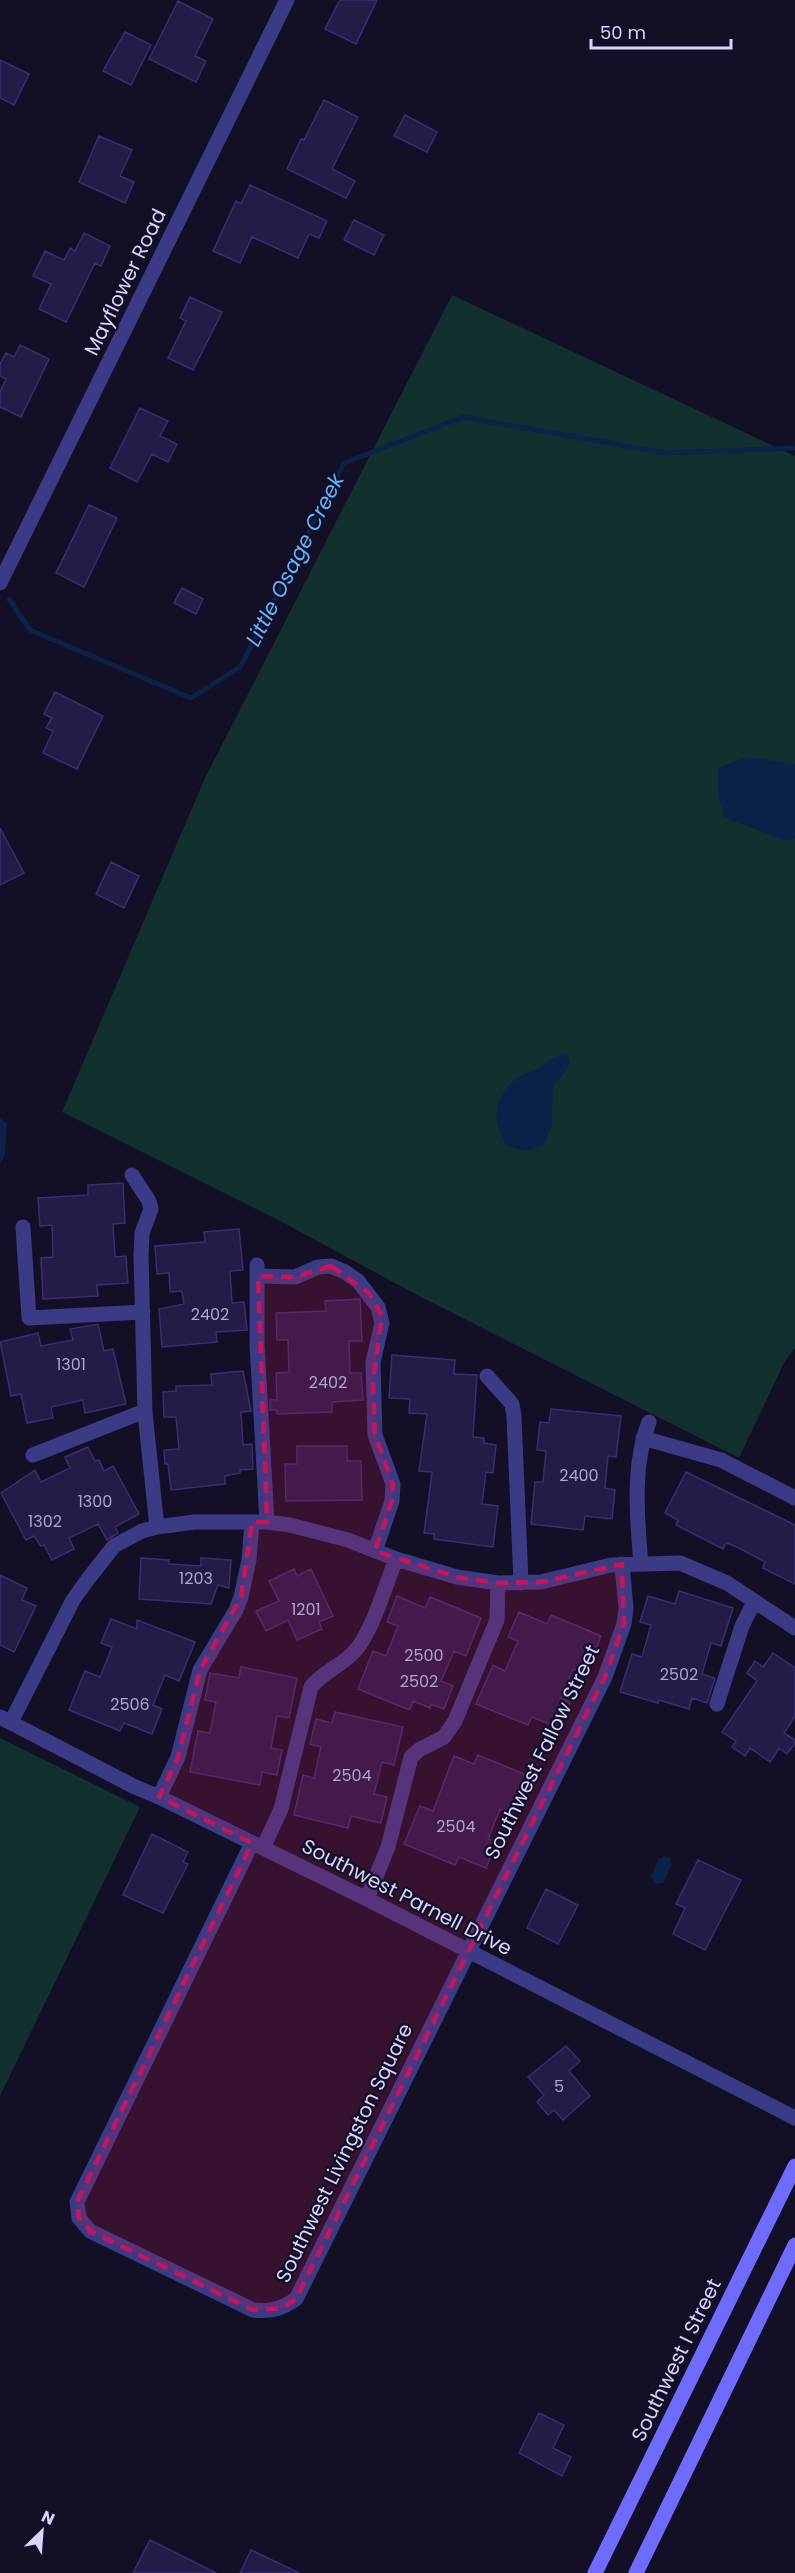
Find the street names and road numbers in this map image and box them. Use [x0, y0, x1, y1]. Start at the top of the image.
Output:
street label: Mayflower Road [77, 204, 173, 360]
street label: Southwest Fallow Street [478, 1640, 606, 1864]
street label: Southwest Parnell Drive [297, 1832, 517, 1962]
street label: Southwest Livingston Square [269, 2019, 419, 2287]
street label: Southwest I Street [624, 2274, 728, 2446]

